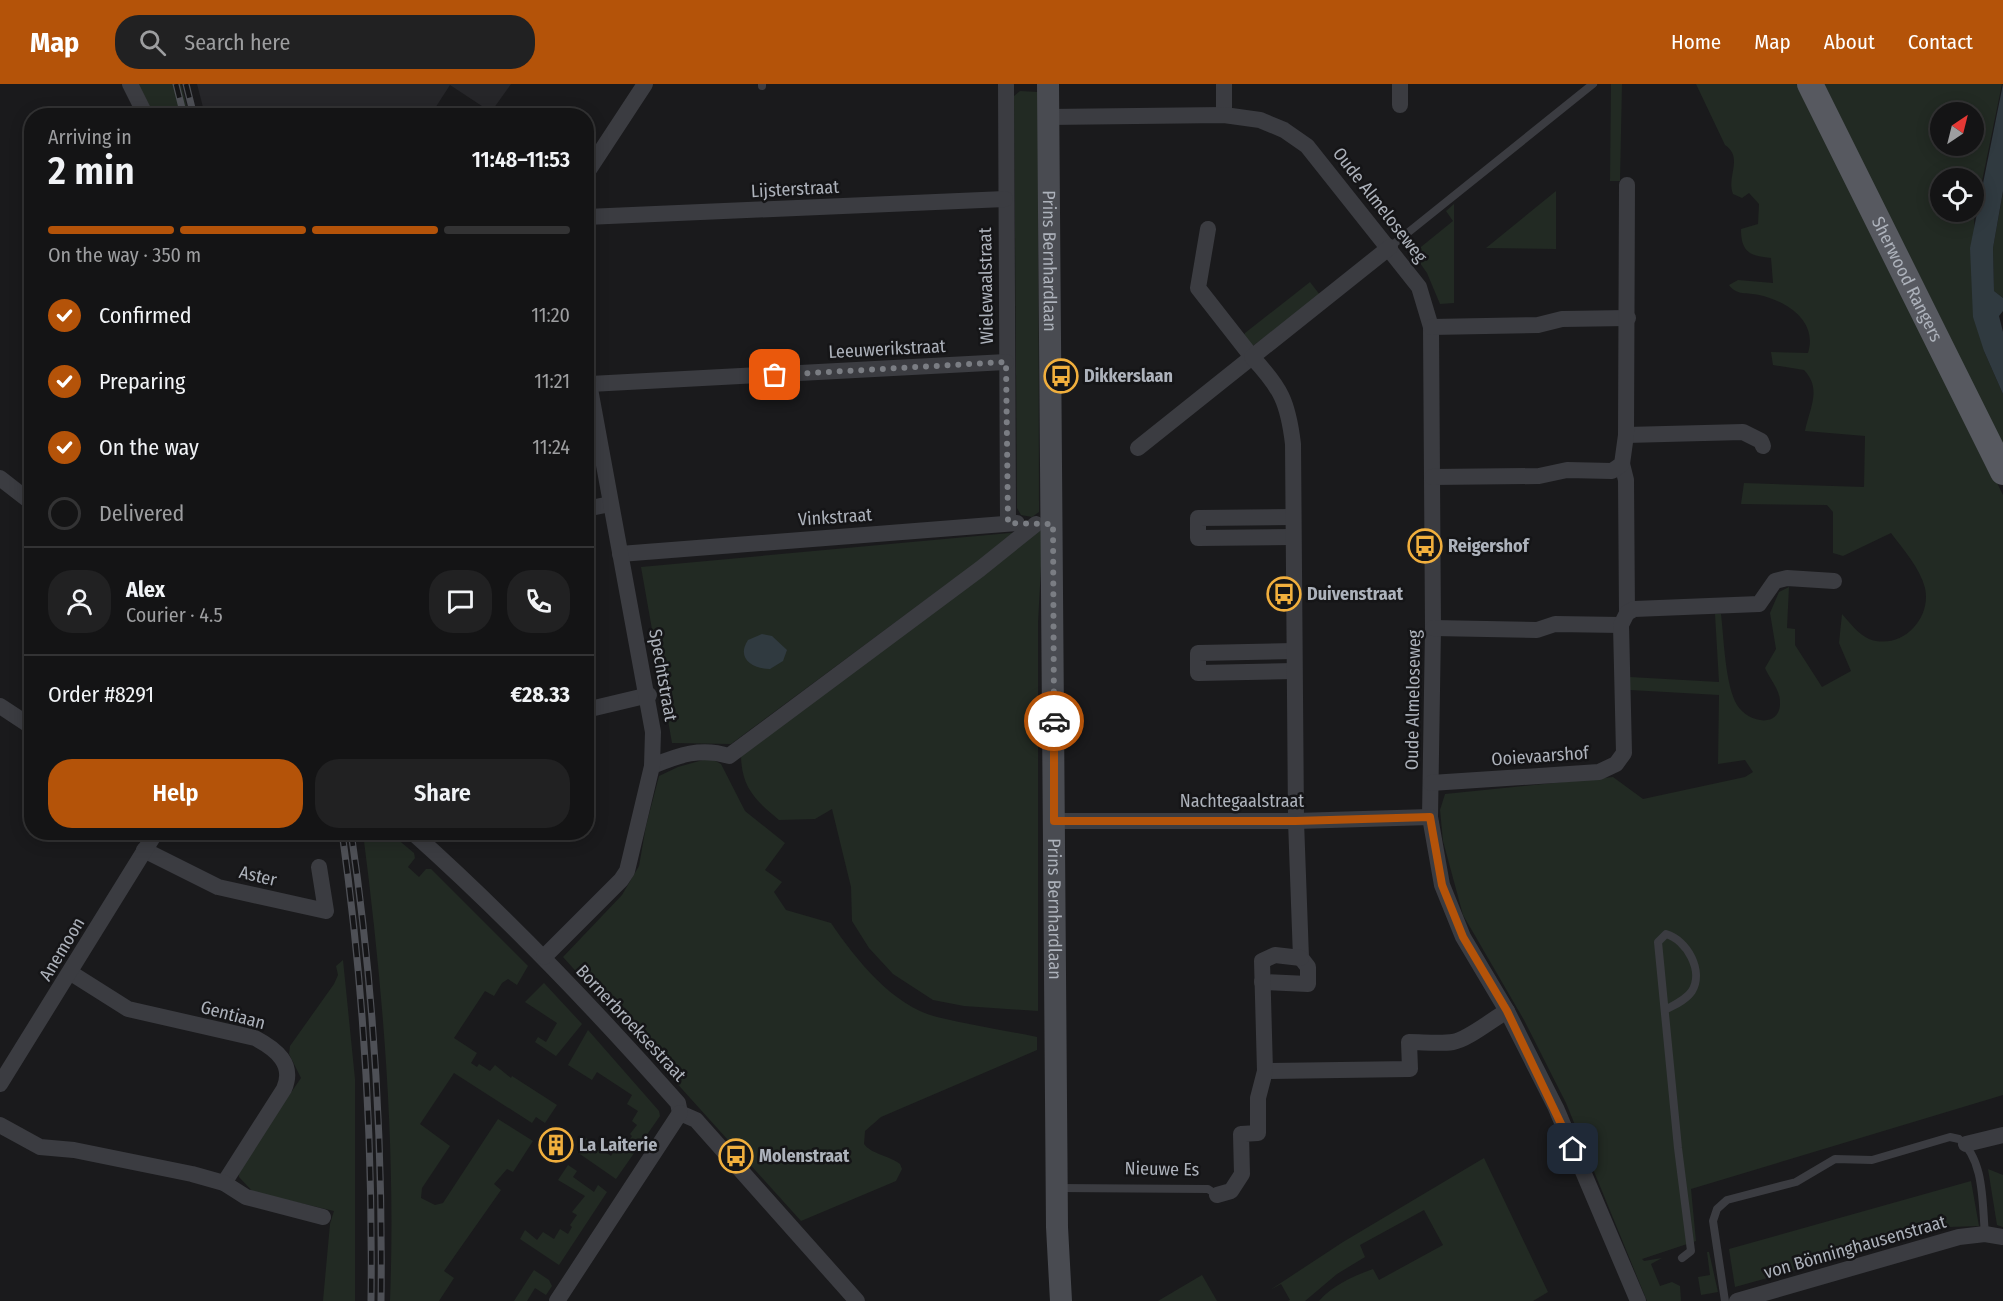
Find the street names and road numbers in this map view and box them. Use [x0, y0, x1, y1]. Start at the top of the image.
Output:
street label: Oude Almeloseweg [1328, 143, 1432, 267]
street label: Lijsterstraat [750, 176, 840, 202]
street label: Prins Bernhardlaan [1038, 190, 1061, 332]
street label: Sherwood Rangers [1867, 213, 1948, 346]
street label: Wielewaalstraat [974, 227, 998, 345]
street label: Leeuwerikstraat [828, 335, 946, 363]
street label: Vinkstraat [797, 503, 873, 531]
street label: Spechtstraat [644, 627, 682, 723]
street label: Oude Almeloseweg [1401, 629, 1425, 770]
street label: Ooievaarshof [1491, 742, 1591, 770]
street label: Nachtegaalstraat [1180, 790, 1304, 812]
street label: Prins Bernhardlaan [1043, 838, 1066, 980]
street label: Aster [237, 861, 280, 891]
street label: Anemoon [35, 913, 89, 985]
street label: Bornerbroeksestraat [571, 960, 691, 1086]
street label: Gentiaan [198, 996, 268, 1034]
street label: Nieuwe Es [1124, 1157, 1200, 1181]
street label: von Bönninghausenstraat [1761, 1210, 1949, 1284]

